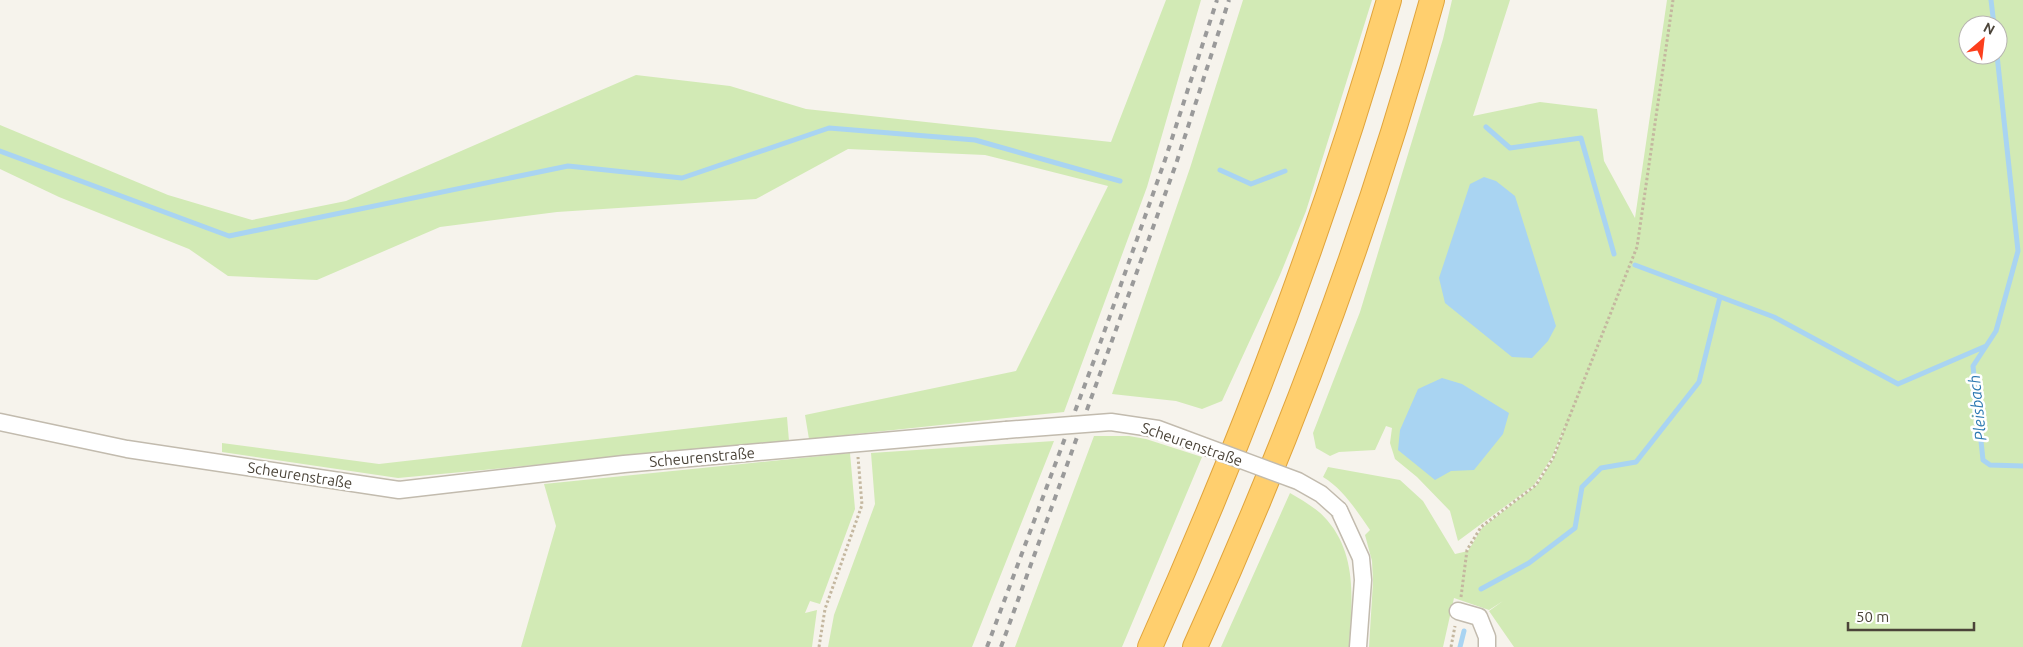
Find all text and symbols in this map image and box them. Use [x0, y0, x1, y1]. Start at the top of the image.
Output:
north arrow [1958, 15, 2008, 65]
text: N [1981, 19, 1997, 38]
water label: Pleisbach [1965, 374, 1989, 442]
street label: Scheurenstraße [1139, 419, 1245, 469]
street label: Scheurenstraße [649, 444, 755, 470]
street label: Scheurenstraße [246, 458, 354, 492]
scale bar [1848, 600, 1974, 632]
text: 50 m [1856, 608, 1889, 625]

